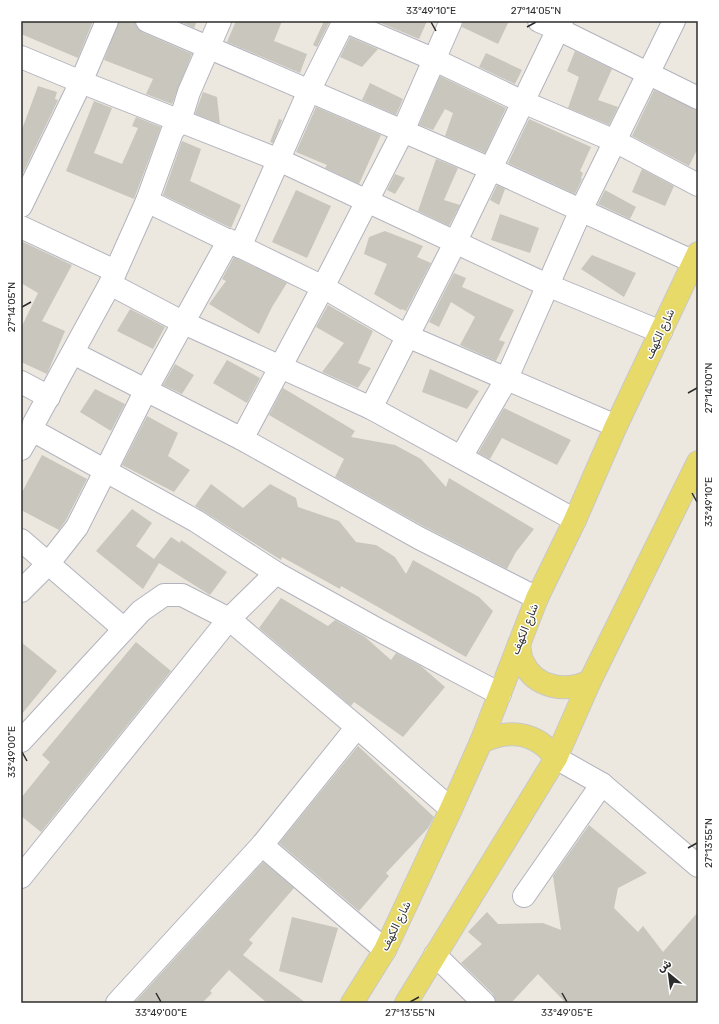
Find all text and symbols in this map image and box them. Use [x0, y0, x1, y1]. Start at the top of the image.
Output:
text: 33°49'10"E [406, 5, 456, 17]
text: 27°14'05"N [511, 5, 561, 17]
text: 27°14'05"N [6, 282, 18, 332]
street label: شارع الكهف [643, 307, 679, 362]
text: 27°14'00"N [703, 363, 715, 413]
text: 33°49'10"E [703, 477, 715, 527]
street label: شارع الكهف [509, 601, 543, 657]
text: 33°49'00"E [6, 726, 18, 778]
text: 27°13'55"N [703, 818, 715, 868]
street label: شارع الكهف [378, 899, 416, 954]
north arrow [649, 954, 689, 994]
text: ش [655, 957, 674, 975]
text: 33°49'00"E [135, 1007, 187, 1019]
text: 27°13'55"N [385, 1007, 435, 1019]
text: 33°49'05"E [541, 1007, 593, 1019]

